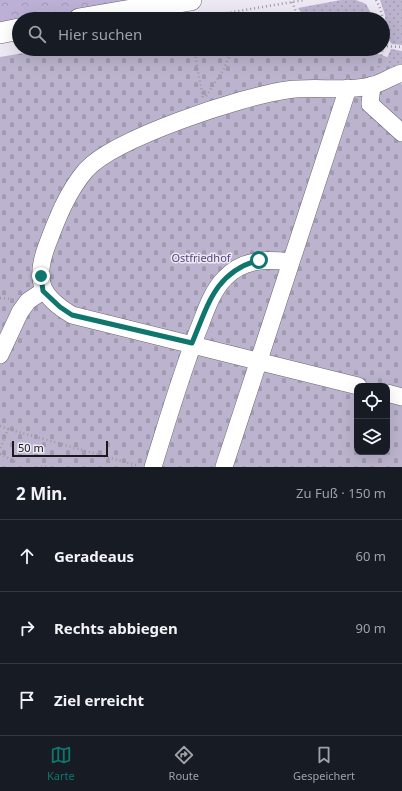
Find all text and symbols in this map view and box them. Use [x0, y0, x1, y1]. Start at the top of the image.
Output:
search box [12, 12, 390, 56]
icon: search [26, 23, 48, 45]
text: Hier suchen [58, 24, 142, 44]
park label: Ostfriedhof [171, 250, 232, 265]
route start [250, 251, 268, 269]
route end [32, 267, 50, 285]
map controls [354, 383, 390, 455]
button: locate [354, 383, 390, 419]
button: layers [354, 419, 390, 455]
scale bar [12, 439, 108, 458]
text: 50 m [18, 440, 44, 455]
text: 2 Min. [16, 482, 67, 505]
text: Zu Fuß · 150 m [296, 484, 386, 502]
icon: ahead [16, 545, 38, 567]
text: Geradeaus [54, 546, 134, 566]
text: 60 m [356, 547, 386, 565]
icon: right [16, 617, 38, 639]
text: Rechts abbiegen [54, 618, 178, 638]
text: 90 m [356, 619, 386, 637]
icon: arrive [16, 689, 38, 711]
text: Ziel erreicht [54, 690, 144, 710]
tab: Karte [47, 744, 75, 783]
tab: Route [169, 744, 199, 783]
tab: Gespeichert [293, 744, 355, 783]

